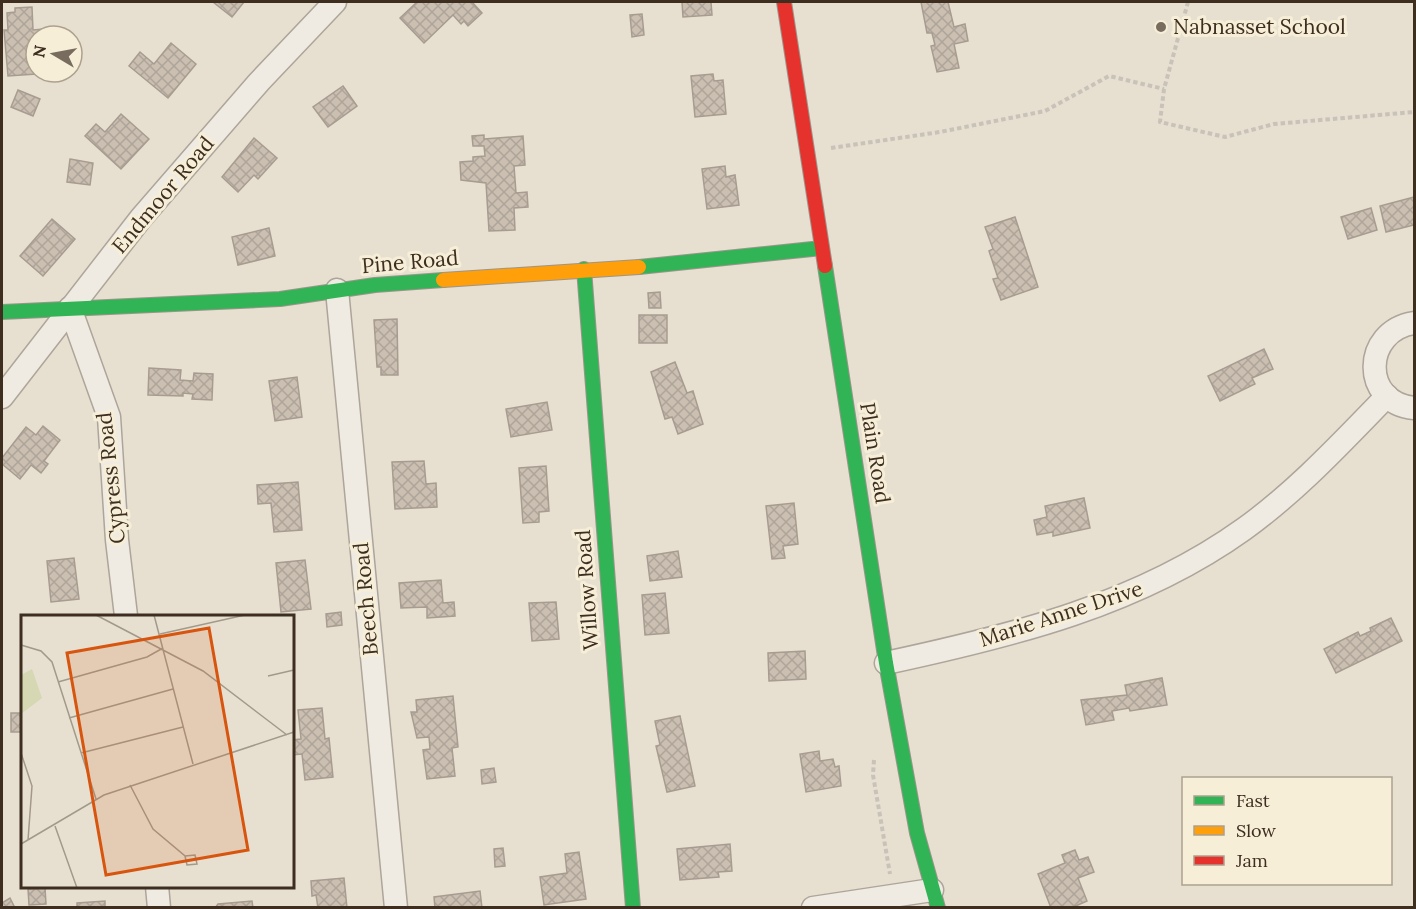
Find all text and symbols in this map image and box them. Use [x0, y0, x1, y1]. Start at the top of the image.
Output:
place label: Nabnasset School [1173, 13, 1346, 40]
marker: Nabnasset School [1154, 20, 1168, 34]
north arrow [24, 24, 84, 84]
text: N [28, 44, 50, 59]
street label: Endmoor Road [106, 130, 220, 259]
street label: Pine Road [360, 244, 459, 279]
street label: Plain Road [854, 400, 897, 505]
street label: Cypress Road [90, 411, 131, 545]
street label: Willow Road [569, 529, 604, 651]
street label: Beech Road [347, 541, 384, 657]
street label: Marie Anne Drive [976, 574, 1146, 653]
inset map [21, 615, 294, 888]
legend [1182, 777, 1392, 885]
text: Fast [1236, 789, 1270, 812]
text: Slow [1236, 819, 1276, 842]
text: Jam [1235, 849, 1268, 872]

